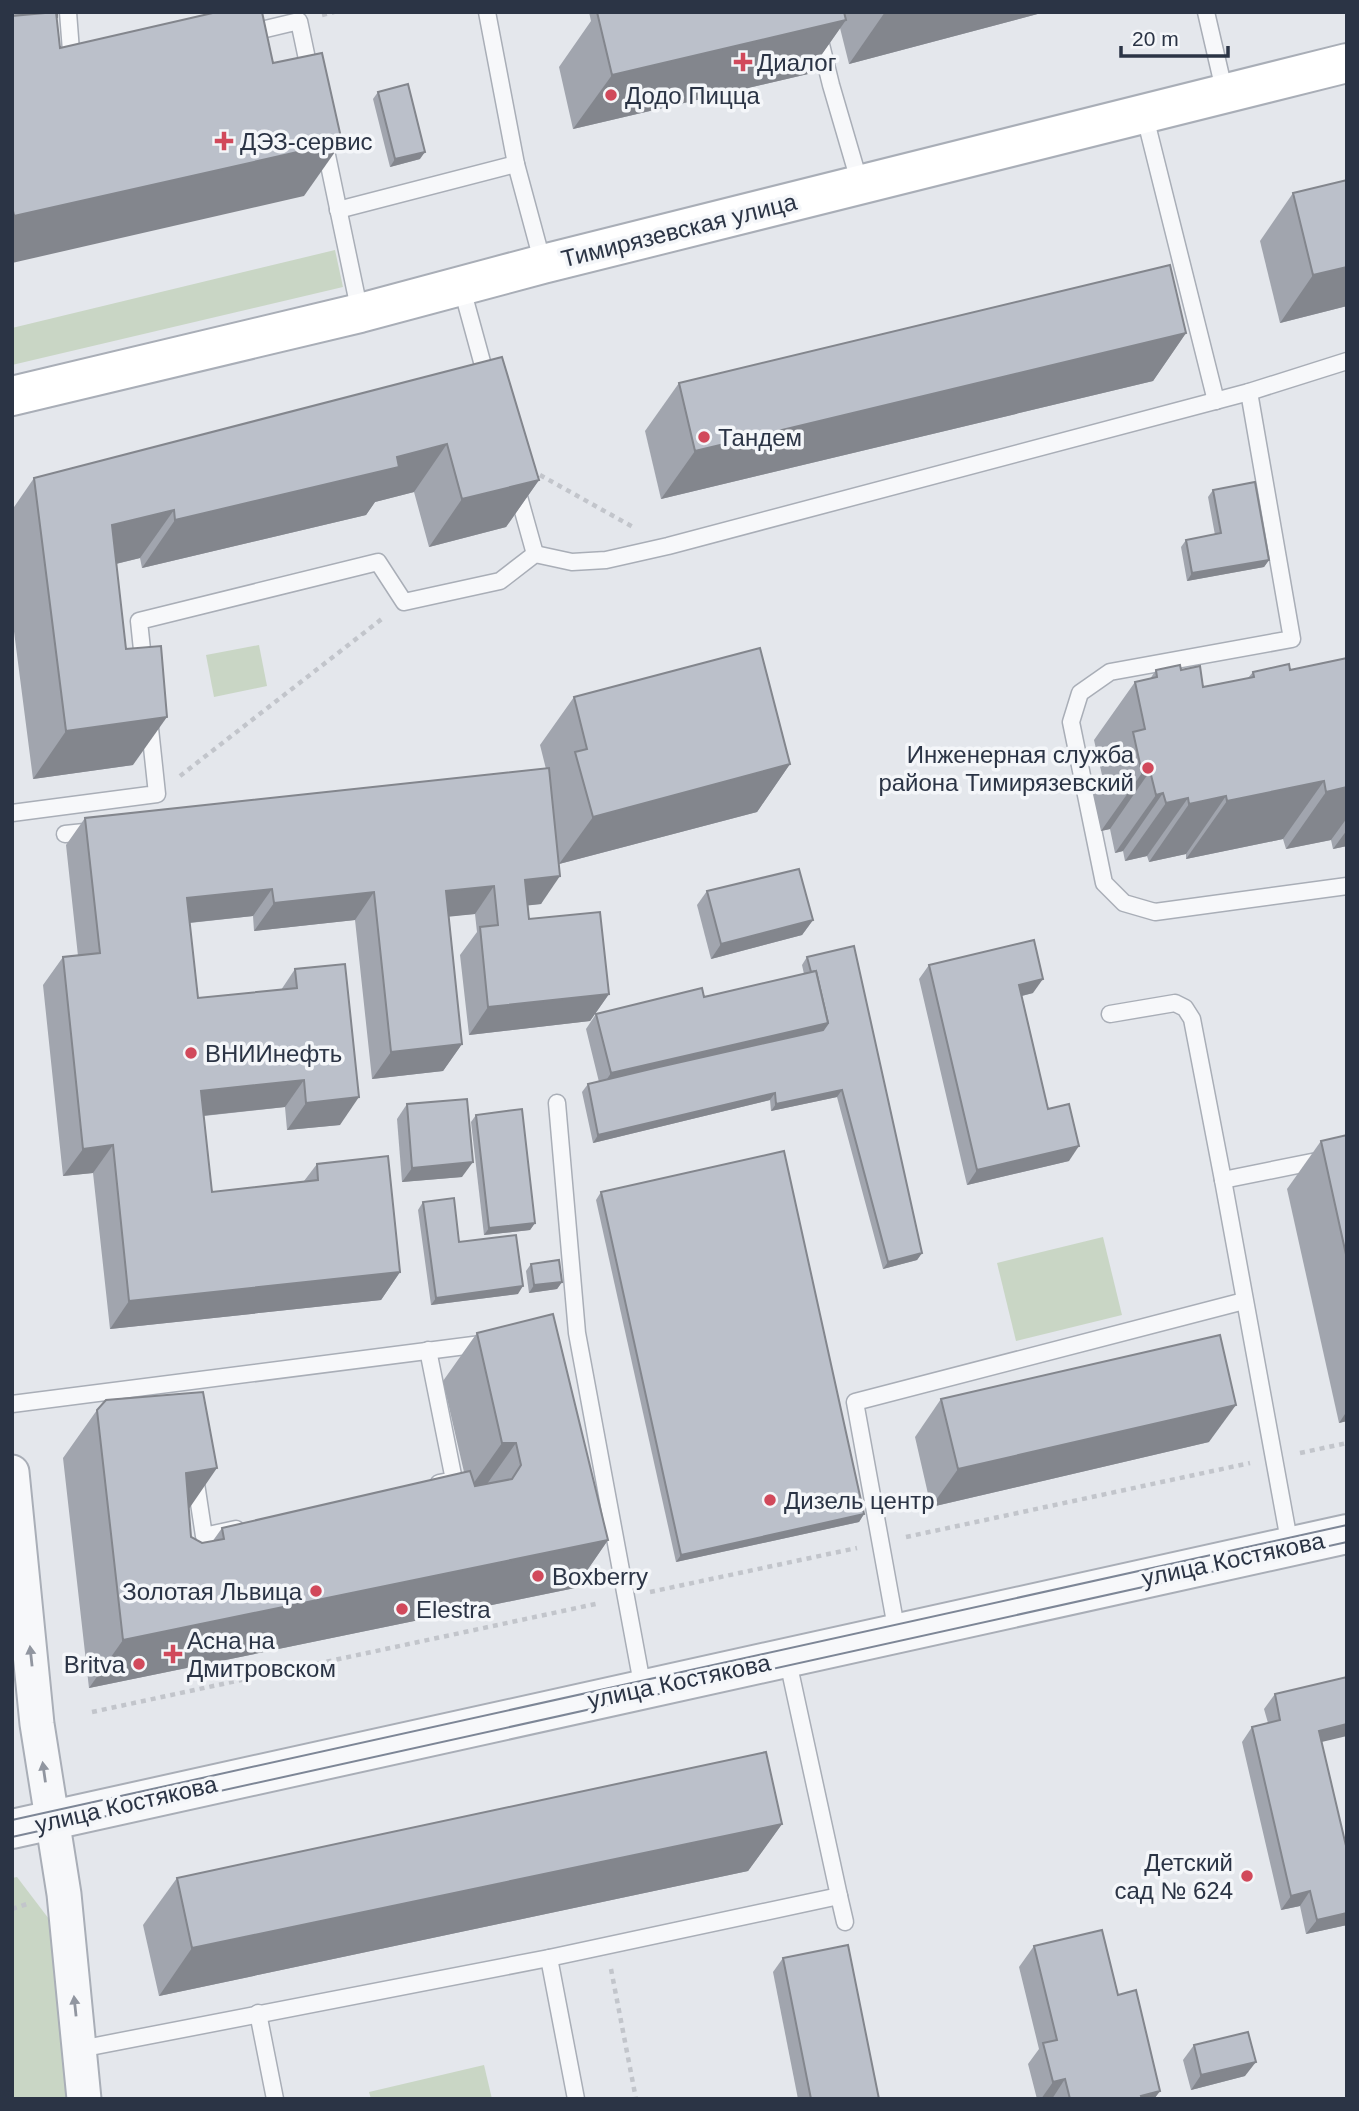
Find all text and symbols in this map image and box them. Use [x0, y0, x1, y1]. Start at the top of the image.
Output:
scale bar [1121, 14, 1228, 58]
text: 20 m [1132, 27, 1179, 50]
place label: Диалог [757, 49, 837, 76]
marker: Диалог [735, 54, 751, 70]
place label: Додо Пицца [625, 82, 761, 109]
marker: Додо Пицца [603, 87, 619, 103]
place label: ДЭЗ-сервис [240, 128, 373, 155]
marker: ДЭЗ-сервис [214, 131, 234, 151]
street label: Тимирязевская улица [559, 188, 800, 272]
place label: Тандем [718, 424, 802, 451]
marker: Тандем [696, 429, 712, 445]
place label: Инженерная служба района Тимирязевский [878, 741, 1135, 796]
marker: Инженерная служба района Тимирязевский [1140, 760, 1156, 776]
place label: ВНИИнефть [205, 1040, 342, 1067]
marker: ВНИИнефть [183, 1045, 199, 1061]
place label: Дизель центр [784, 1487, 935, 1514]
marker: Дизель центр [762, 1492, 778, 1508]
street label: улица Костякова [1139, 1526, 1327, 1592]
place label: Boxberry [552, 1563, 648, 1590]
marker: Boxberry [530, 1568, 546, 1584]
place label: Золотая Львица [122, 1578, 303, 1605]
marker: Золотая Львица [308, 1583, 324, 1599]
place label: Elestra [416, 1596, 491, 1623]
marker: Elestra [394, 1601, 410, 1617]
place label: Асна на Дмитровском [187, 1627, 336, 1682]
one-way arrow [25, 1644, 36, 1666]
marker: Асна на Дмитровском [165, 1646, 181, 1662]
street label: улица Костякова [585, 1648, 773, 1714]
place label: Britva [64, 1651, 126, 1678]
marker: Britva [131, 1656, 147, 1672]
one-way arrow [39, 1761, 50, 1783]
street label: улица Костякова [32, 1770, 220, 1838]
place label: Детский сад № 624 [1115, 1849, 1233, 1904]
marker: Детский сад № 624 [1239, 1868, 1255, 1884]
one-way arrow [70, 1995, 81, 2017]

